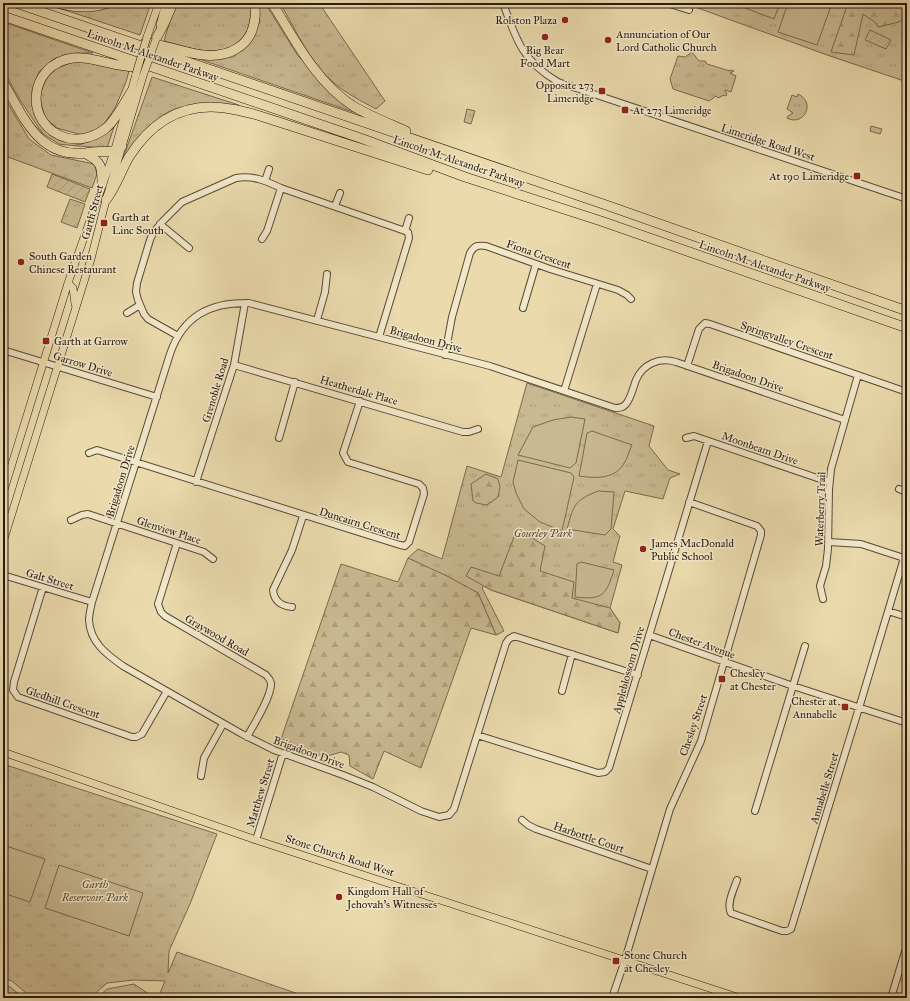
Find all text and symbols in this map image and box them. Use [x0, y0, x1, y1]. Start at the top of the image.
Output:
place label: Rolston Plaza [495, 14, 557, 27]
marker: Rolston Plaza [560, 15, 570, 25]
street label: Lincoln M. Alexander Parkway [85, 27, 221, 84]
place label: Annunciation of Our Lord Catholic Church [615, 28, 717, 54]
marker: Big Bear Food Mart [540, 32, 550, 42]
marker: Annunciation of Our Lord Catholic Church [603, 35, 613, 45]
place label: Big Bear Food Mart [520, 44, 570, 70]
place label: Opposite 273 Limeridge [536, 79, 594, 105]
marker: Opposite 273 Limeridge [597, 86, 607, 96]
place label: At 273 Limeridge [632, 104, 712, 117]
marker: At 273 Limeridge [620, 105, 630, 115]
street label: Limeridge Road West [719, 121, 817, 164]
street label: Lincoln M. Alexander Parkway [391, 133, 527, 190]
place label: At 190 Limeridge [768, 170, 849, 183]
marker: At 190 Limeridge [852, 171, 862, 181]
street label: Garth Street [79, 183, 106, 241]
place label: Garth at Linc South [112, 211, 164, 237]
marker: Garth at Linc South [99, 218, 109, 228]
street label: Fiona Crescent [505, 237, 573, 272]
street label: Lincoln M. Alexander Parkway [697, 238, 833, 295]
place label: South Garden Chinese Restaurant [29, 250, 116, 276]
marker: South Garden Chinese Restaurant [16, 257, 26, 267]
street label: Springvalley Crescent [739, 318, 835, 362]
street label: Brigadoon Drive [388, 324, 464, 356]
place label: Garth at Garrow [54, 335, 129, 348]
marker: Garth at Garrow [41, 336, 51, 346]
street label: Garrow Drive [52, 349, 115, 380]
street label: Grenoble Road [199, 356, 232, 424]
street label: Brigadoon Drive [710, 358, 786, 395]
street label: Heatherdale Place [318, 373, 400, 408]
street label: Moonbeam Drive [720, 429, 800, 468]
street label: Brigadoon Drive [103, 443, 138, 519]
street label: Waterberry Trail [813, 471, 828, 547]
street label: Duncairn Crescent [318, 505, 402, 542]
street label: Glenview Place [135, 514, 203, 547]
park label: Gourley Park [514, 527, 572, 540]
place label: James MacDonald Public School [650, 537, 734, 563]
marker: James MacDonald Public School [638, 544, 648, 554]
street label: Galt Street [24, 566, 75, 593]
street label: Graywood Road [183, 612, 251, 659]
street label: Appleblossom Drive [609, 625, 647, 716]
street label: Chester Avenue [667, 625, 737, 662]
place label: Chesley at Chester [730, 667, 777, 693]
marker: Chesley at Chester [717, 674, 727, 684]
street label: Gledhill Crescent [24, 684, 102, 721]
street label: Chesley Street [677, 692, 710, 758]
place label: Chester at Annabelle [791, 695, 837, 721]
marker: Chester at Annabelle [840, 702, 850, 712]
street label: Brigadoon Drive [272, 734, 347, 771]
street label: Annabelle Street [807, 751, 842, 826]
street label: Matthew Street [244, 757, 277, 829]
street label: Harbottle Court [552, 819, 626, 856]
street label: Stone Church Road West [284, 832, 396, 879]
park label: Garth Reservoir Park [61, 878, 128, 904]
place label: Kingdom Hall of Jehovah's Witnesses [346, 885, 437, 912]
marker: Kingdom Hall of Jehovah's Witnesses [334, 892, 344, 902]
place label: Stone Church at Chesley [624, 949, 687, 975]
marker: Stone Church at Chesley [611, 956, 621, 966]

